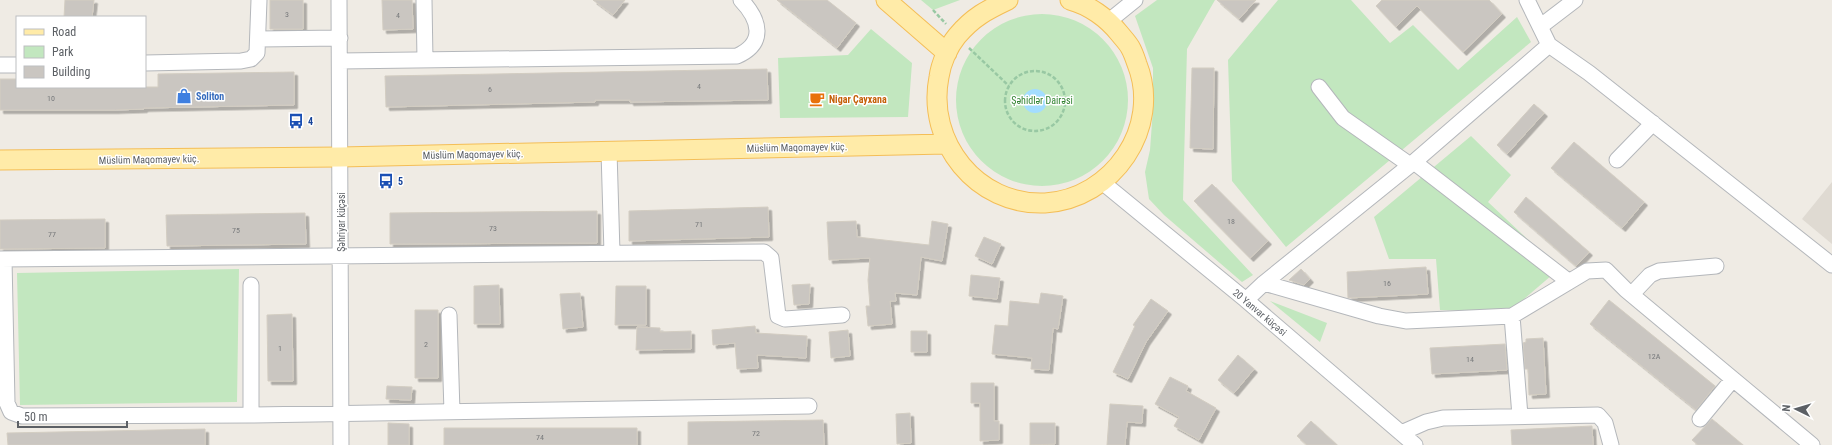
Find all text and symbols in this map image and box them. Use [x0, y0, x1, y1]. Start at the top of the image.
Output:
house number: 3 [285, 10, 289, 19]
house number: 4 [396, 11, 400, 20]
legend [16, 16, 146, 88]
text: Road [52, 25, 76, 39]
text: Park [52, 45, 74, 59]
text: Building [52, 65, 90, 79]
house number: 4 [697, 82, 701, 91]
house number: 6 [488, 85, 492, 94]
shop icon: Soliton [175, 87, 193, 105]
cafe icon: Nigar Çayxana [808, 90, 826, 108]
place label: Soliton [196, 91, 224, 102]
house number: 10 [47, 94, 55, 103]
place label: Nigar Çayxana [829, 94, 887, 105]
park label: Şəhidlər Dairəsi [1011, 95, 1073, 106]
bus stop icon: 4 [287, 112, 305, 130]
place label: 4 [308, 116, 313, 127]
street label: Müslüm Maqomayev küç. [747, 141, 847, 154]
street label: Müslüm Maqomayev küç. [423, 148, 523, 161]
street label: Müslüm Maqomayev küç. [99, 153, 199, 166]
bus stop icon: 5 [377, 172, 395, 190]
place label: 5 [398, 176, 403, 187]
street label: Şəhriyar küçəsi [336, 192, 347, 252]
house number: 18 [1227, 217, 1235, 226]
house number: 71 [695, 220, 703, 229]
house number: 73 [489, 224, 497, 233]
house number: 75 [232, 226, 240, 235]
house number: 77 [48, 230, 56, 239]
house number: 16 [1383, 279, 1391, 288]
street label: 20 Yanvar küçəsi [1231, 287, 1289, 338]
house number: 2 [424, 340, 428, 349]
house number: 1 [278, 344, 282, 353]
house number: 12A [1648, 352, 1661, 361]
house number: 14 [1466, 355, 1474, 364]
north arrow [1776, 389, 1816, 429]
scale bar [18, 403, 127, 429]
text: N [1780, 404, 1793, 412]
text: 50 m [24, 410, 48, 424]
house number: 72 [752, 429, 760, 438]
house number: 74 [536, 433, 544, 442]

